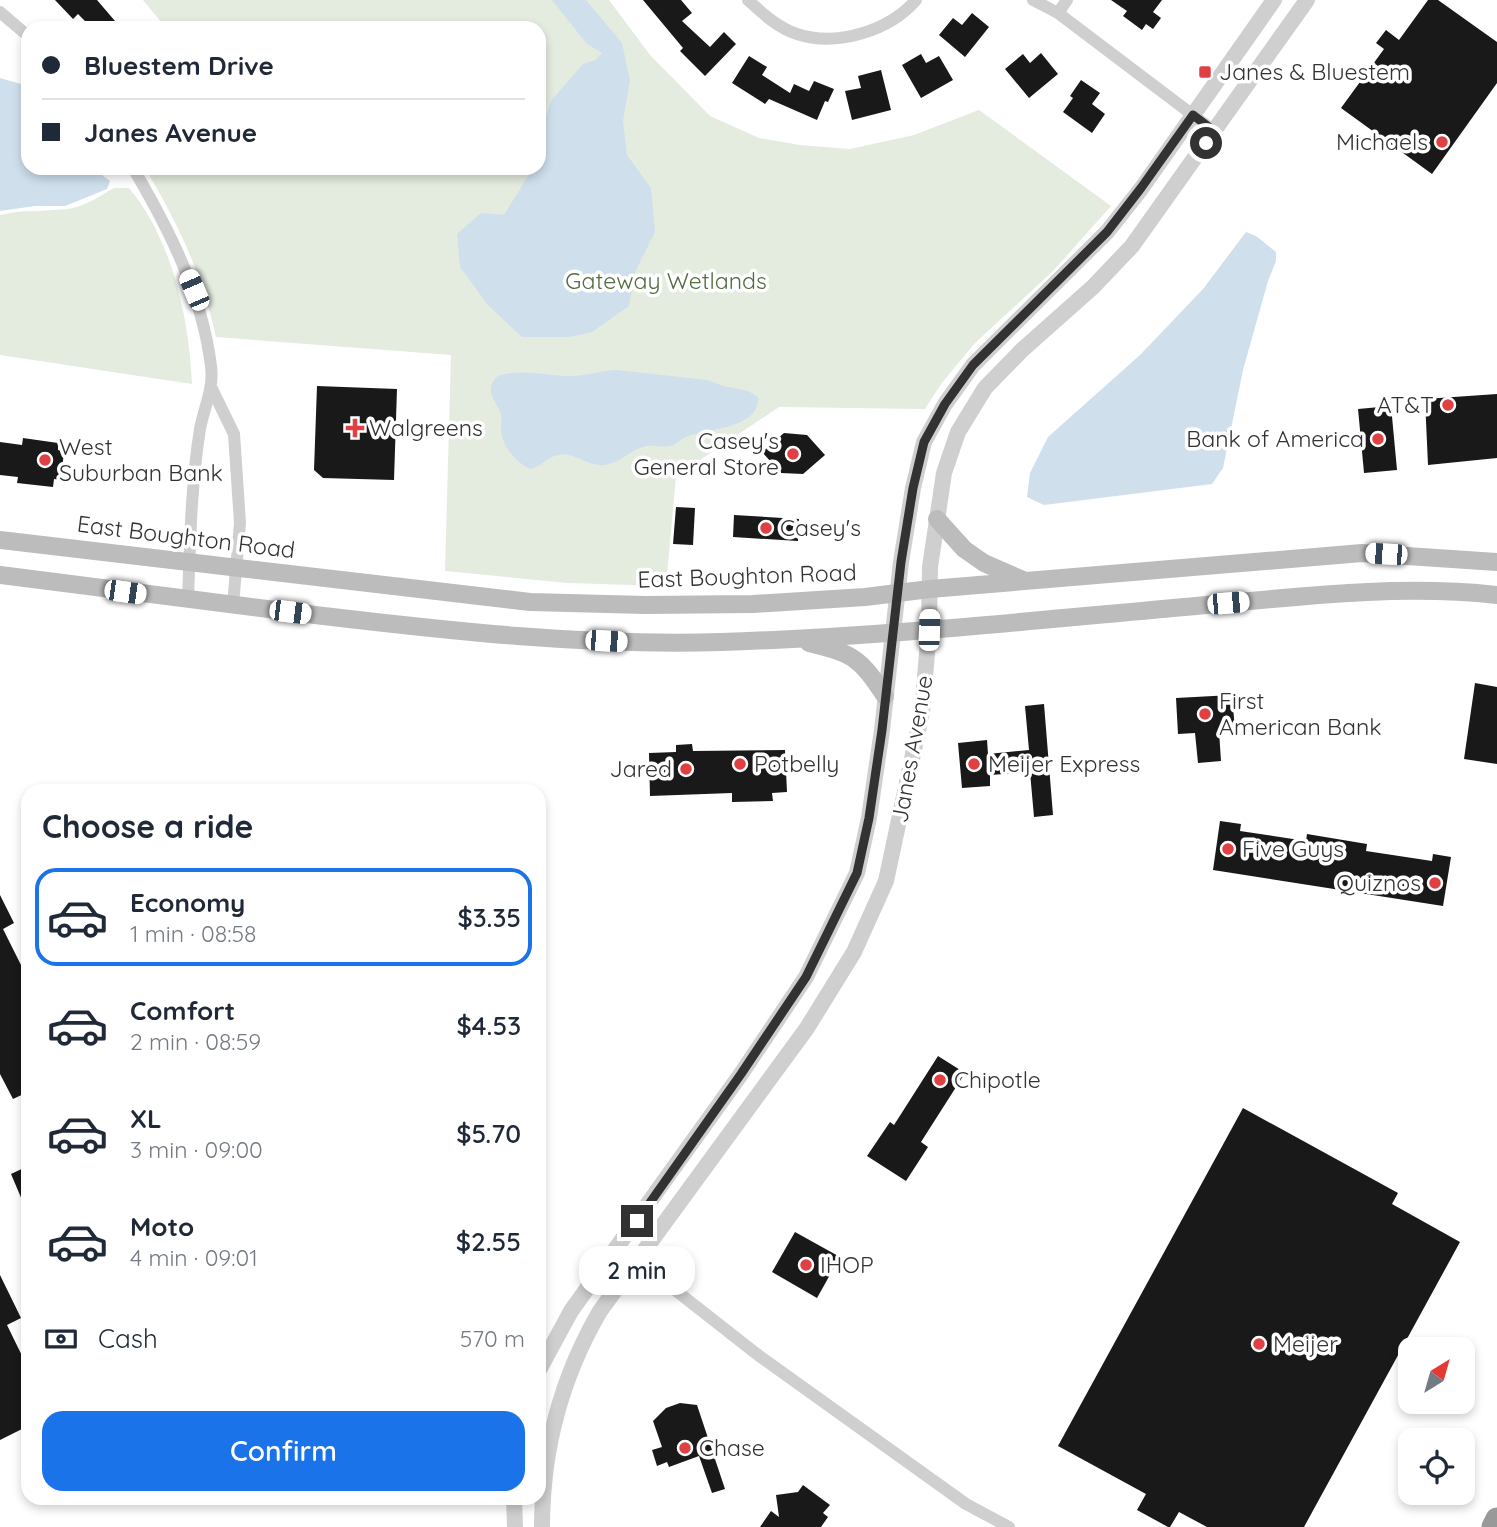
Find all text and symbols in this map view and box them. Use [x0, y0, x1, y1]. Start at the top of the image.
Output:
text: Bluestem Drive [84, 49, 274, 82]
place label: Janes & Bluestem [1219, 57, 1410, 86]
marker: Janes & Bluestem [1197, 64, 1213, 80]
text: Janes Avenue [84, 116, 257, 149]
route start [1190, 127, 1222, 159]
place label: Michaels [1336, 127, 1428, 156]
marker: Michaels [1434, 134, 1450, 150]
park label: Gateway Wetlands [565, 266, 767, 295]
car [177, 267, 212, 313]
place label: AT&T [1377, 390, 1434, 419]
marker: AT&T [1440, 397, 1456, 413]
place label: Walgreens [369, 413, 483, 442]
marker: Walgreens [347, 420, 363, 436]
place label: Bank of America [1186, 424, 1364, 453]
place label: Casey's General Store [634, 426, 779, 481]
marker: Bank of America [1370, 431, 1386, 447]
place label: West Suburban Bank [59, 432, 223, 487]
marker: Casey's General Store [785, 446, 801, 462]
marker: West Suburban Bank [37, 452, 53, 468]
street label: East Boughton Road [76, 509, 297, 564]
place label: Casey's [780, 513, 861, 542]
marker: Casey's [758, 520, 774, 536]
car [1365, 542, 1408, 566]
street label: East Boughton Road [637, 557, 857, 594]
car [103, 579, 148, 605]
car [1207, 591, 1250, 615]
car [268, 599, 313, 625]
car [918, 609, 941, 651]
car [585, 629, 628, 653]
street label: Janes Avenue [884, 673, 939, 825]
place label: First American Bank [1219, 686, 1382, 741]
marker: First American Bank [1197, 706, 1213, 722]
place label: Potbelly [754, 749, 839, 778]
place label: Meijer Express [988, 749, 1140, 778]
place label: Jared [610, 754, 672, 783]
marker: Potbelly [732, 756, 748, 772]
marker: Meijer Express [966, 756, 982, 772]
marker: Jared [678, 761, 694, 777]
text: Choose a ride [42, 806, 254, 846]
place label: Five Guys [1242, 834, 1344, 863]
marker: Five Guys [1220, 841, 1236, 857]
place label: Quiznos [1336, 868, 1421, 897]
marker: Quiznos [1427, 875, 1443, 891]
icon: car [46, 886, 109, 949]
text: Economy [130, 886, 245, 919]
text: $3.35 [457, 901, 521, 934]
text: 1 min · 08:58 [130, 919, 256, 948]
icon: car [46, 994, 109, 1057]
text: Comfort [130, 994, 235, 1027]
text: $4.53 [457, 1009, 521, 1042]
text: 2 min · 08:59 [130, 1027, 261, 1056]
place label: Chipotle [954, 1065, 1041, 1094]
marker: Chipotle [932, 1072, 948, 1088]
icon: car [46, 1102, 109, 1165]
text: XL [130, 1102, 162, 1135]
text: $5.70 [456, 1117, 521, 1150]
text: 3 min · 09:00 [130, 1135, 263, 1164]
route end [621, 1205, 653, 1237]
icon: car [46, 1210, 109, 1273]
text: Moto [130, 1210, 194, 1243]
text: $2.55 [456, 1225, 521, 1258]
text: 4 min · 09:01 [130, 1243, 258, 1272]
callout: 2 min [579, 1246, 695, 1294]
place label: IHOP [820, 1250, 874, 1279]
text: 2 min [607, 1256, 667, 1285]
marker: IHOP [798, 1257, 814, 1273]
icon: cash [42, 1320, 80, 1358]
text: Cash [98, 1322, 158, 1355]
text: 570 m [460, 1324, 525, 1353]
place label: Meijer [1273, 1329, 1338, 1358]
marker: Meijer [1251, 1336, 1267, 1352]
north arrow [1398, 1337, 1475, 1414]
map controls [1398, 1337, 1475, 1505]
button: Confirm [42, 1411, 525, 1491]
button: locate [1398, 1428, 1475, 1505]
place label: Chase [699, 1433, 765, 1462]
marker: Chase [677, 1440, 693, 1456]

